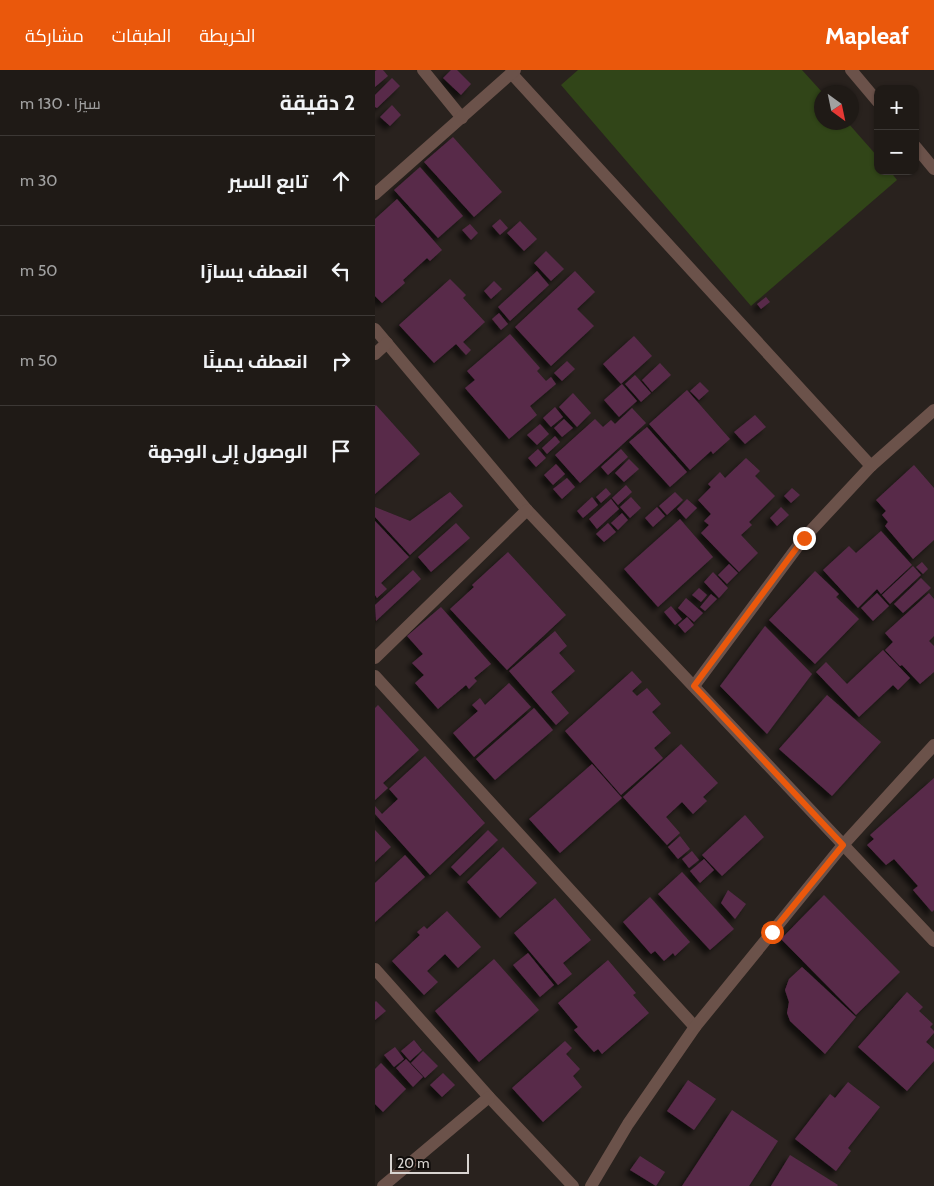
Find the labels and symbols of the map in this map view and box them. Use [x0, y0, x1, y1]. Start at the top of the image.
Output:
north arrow [814, 85, 859, 130]
route end [793, 527, 816, 550]
route start [761, 921, 784, 944]
scale bar [390, 1151, 469, 1174]

